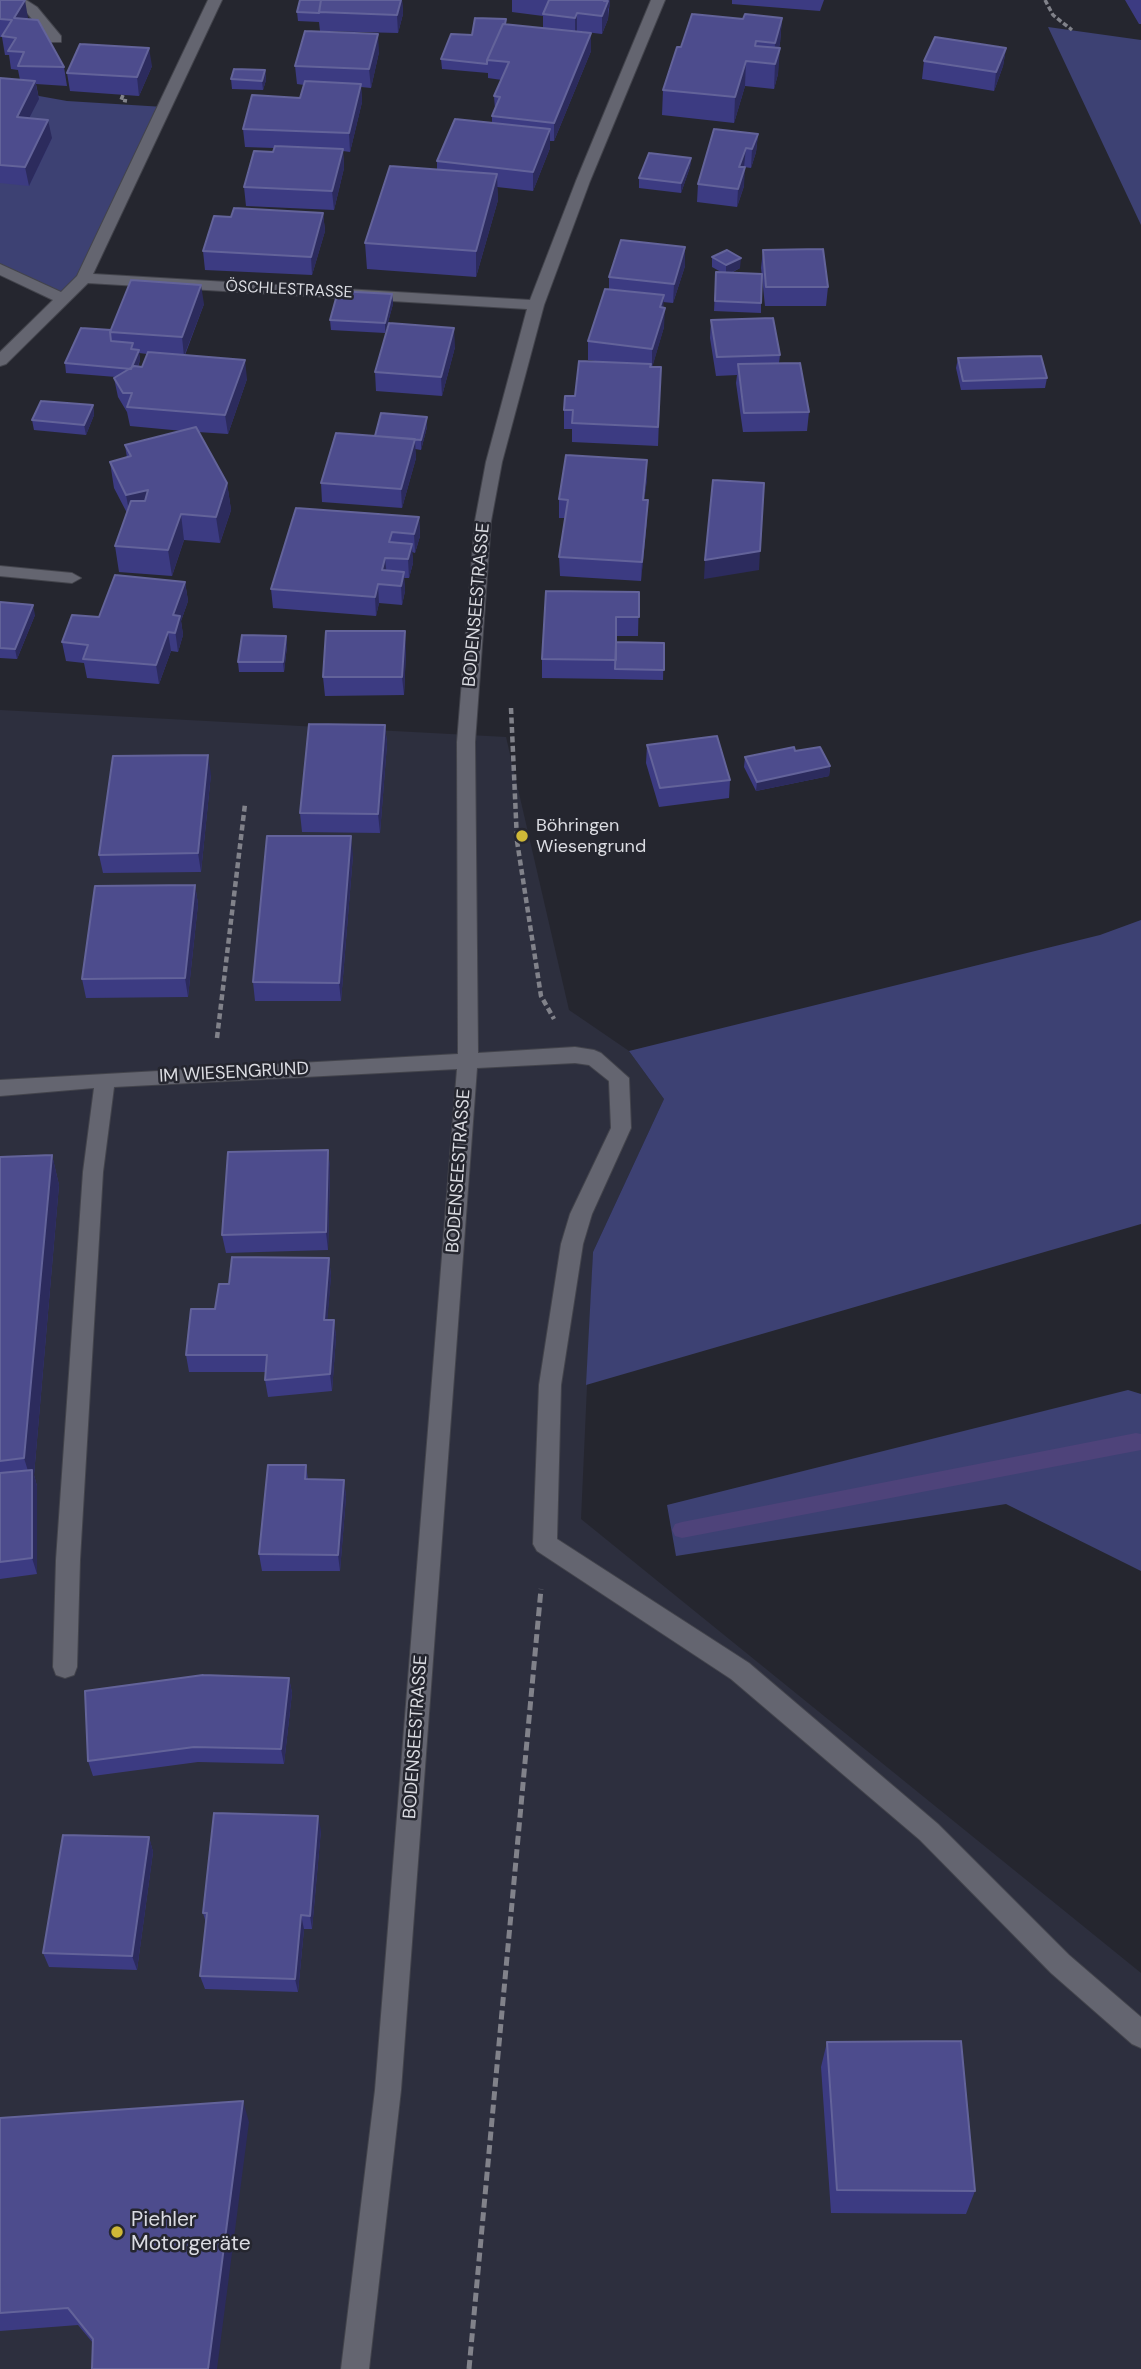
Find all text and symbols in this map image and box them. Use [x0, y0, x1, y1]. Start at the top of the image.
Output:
street label: ÖSCHLESTRASSE [225, 277, 353, 303]
street label: BODENSEESTRASSE [459, 522, 495, 688]
place label: Böhringen Wiesengrund [536, 815, 646, 858]
marker: Böhringen Wiesengrund [514, 828, 530, 844]
street label: IM WIESENGRUND [159, 1058, 309, 1088]
street label: BODENSEESTRASSE [442, 1088, 476, 1254]
street label: BODENSEESTRASSE [399, 1654, 433, 1820]
place label: Piehler Motorgeräte [131, 2207, 251, 2257]
marker: Piehler Motorgeräte [109, 2224, 125, 2240]

